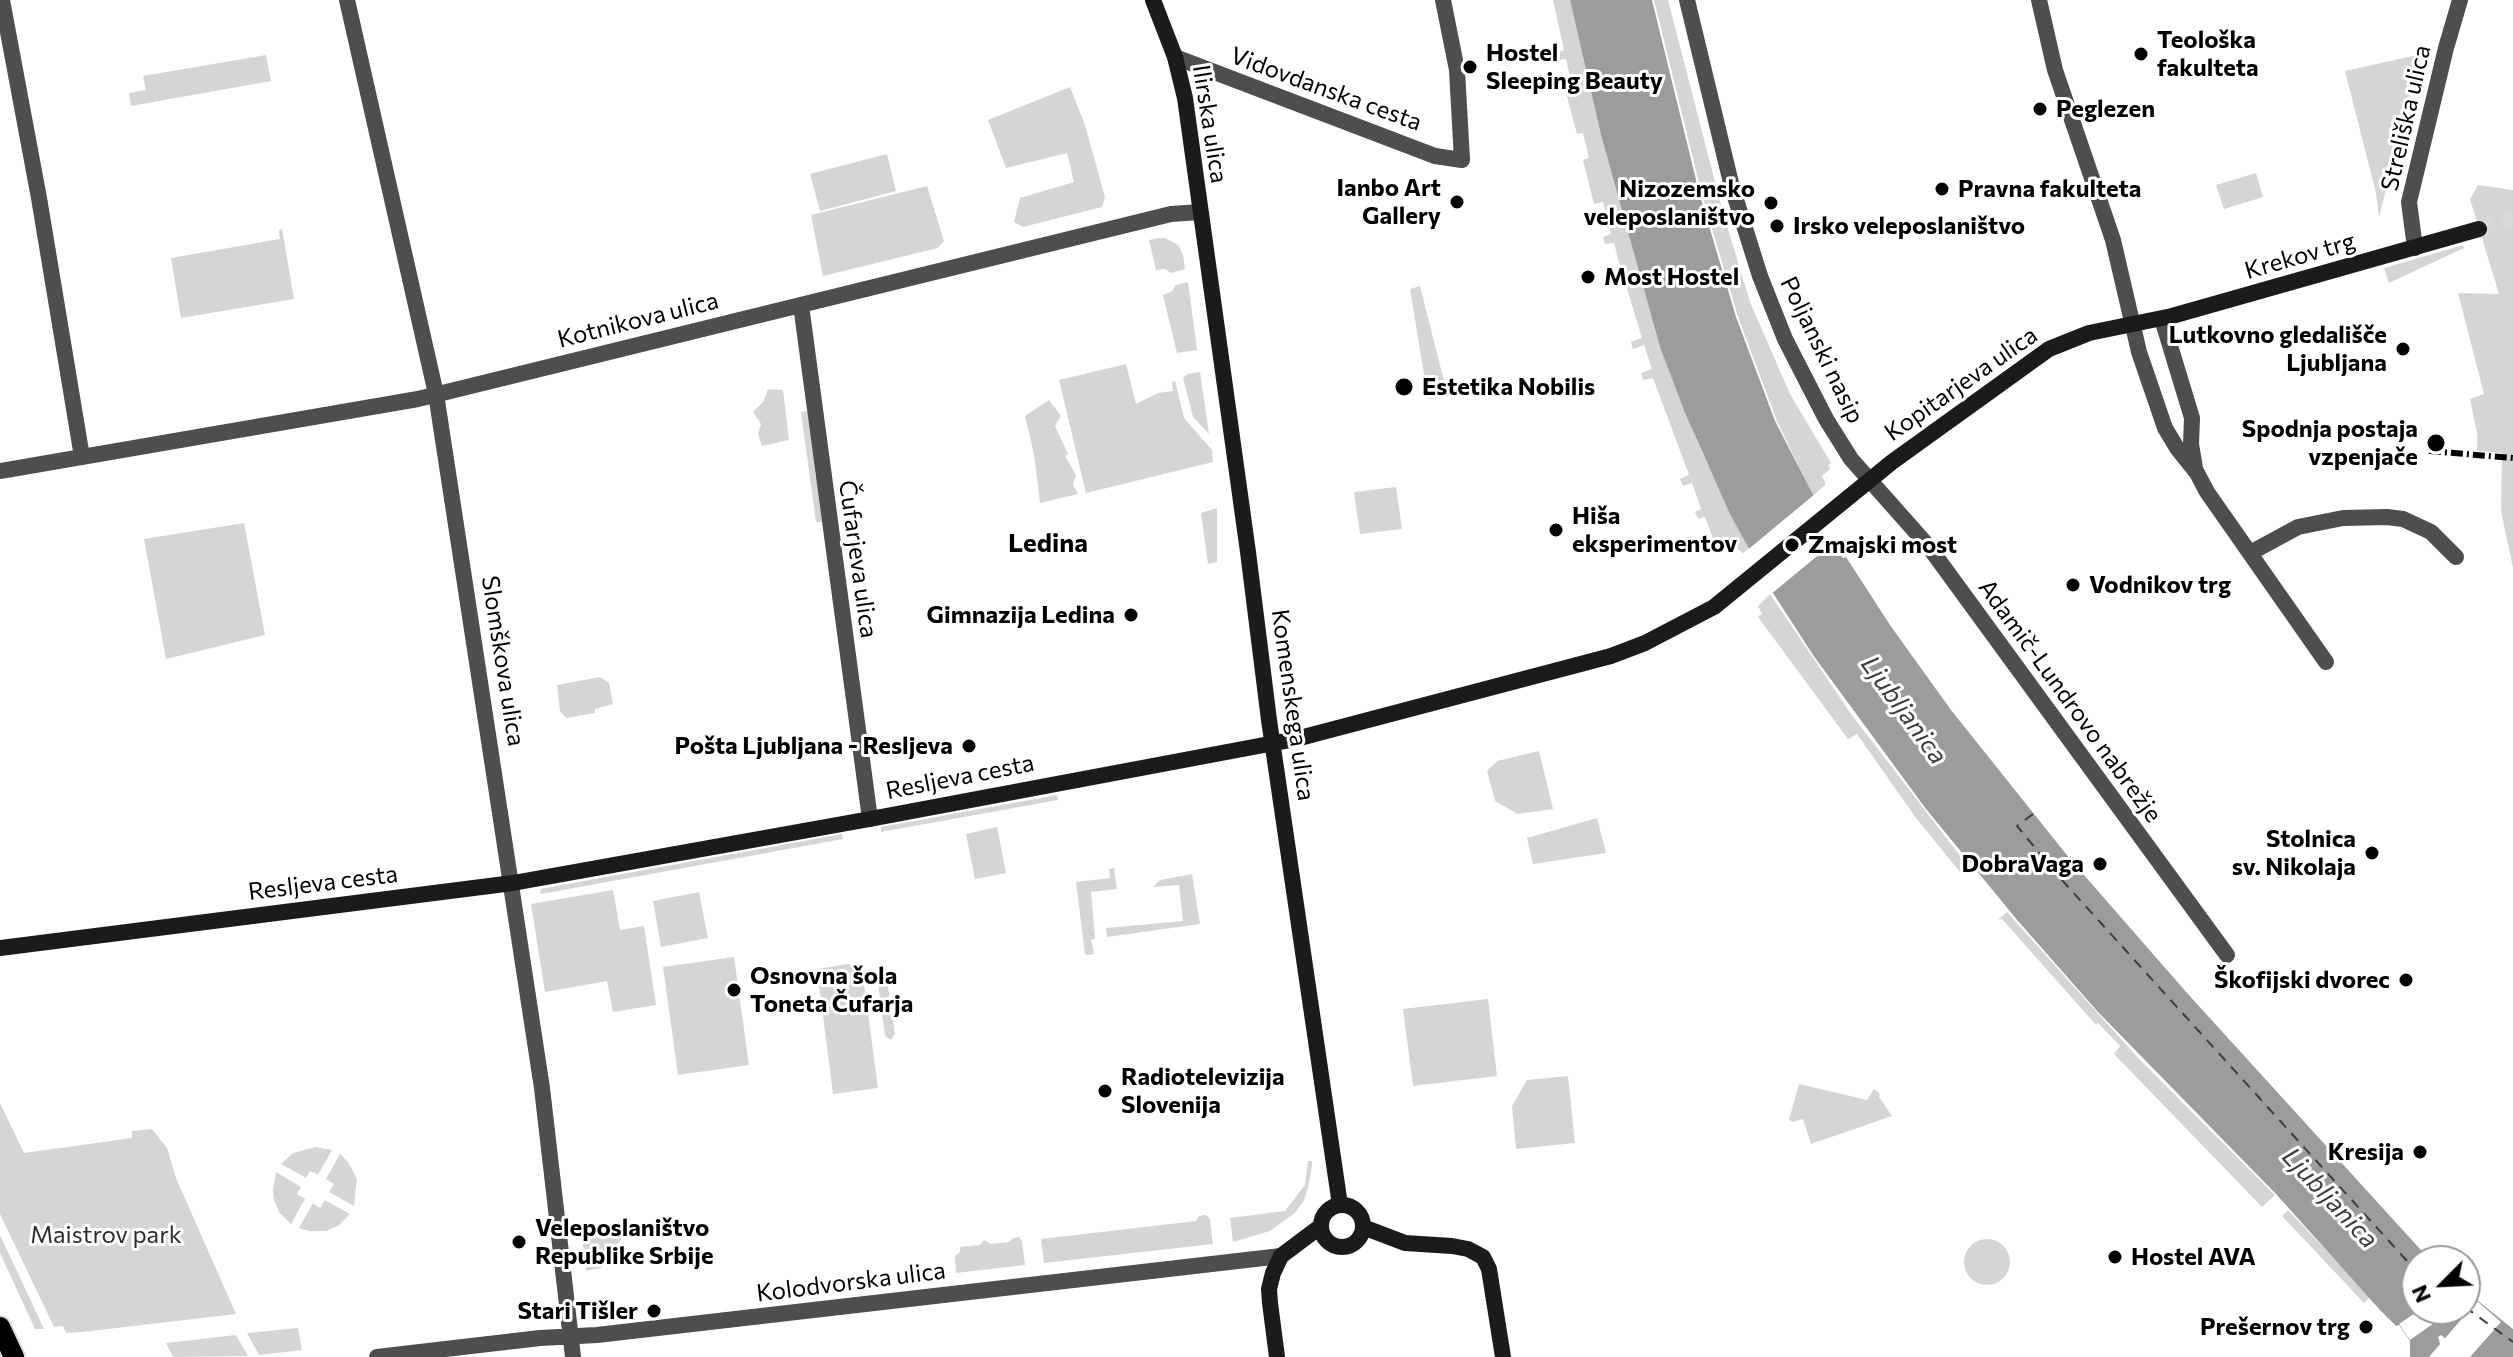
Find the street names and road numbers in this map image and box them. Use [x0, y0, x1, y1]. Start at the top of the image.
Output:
street label: Vidovdanska cesta [1226, 41, 1426, 137]
street label: Streliška ulica [2375, 42, 2437, 194]
street label: Ilirska ulica [1186, 63, 1234, 185]
street label: Krekov trg [2241, 226, 2359, 286]
street label: Poljanski nasip [1774, 272, 1870, 428]
street label: Kotnikova ulica [555, 286, 721, 354]
street label: Kopitarjeva ulica [1879, 321, 2043, 447]
street label: Čufarjeva ulica [833, 478, 883, 640]
street label: Slomškova ulica [475, 574, 531, 748]
street label: Adamič-Lundrovo nabrežje [1972, 574, 2168, 828]
street label: Komenskega ulica [1265, 607, 1321, 803]
street label: Resljeva cesta [883, 749, 1037, 805]
street label: Resljeva cesta [247, 860, 399, 906]
street label: Kolodvorska ulica [755, 1256, 947, 1308]

